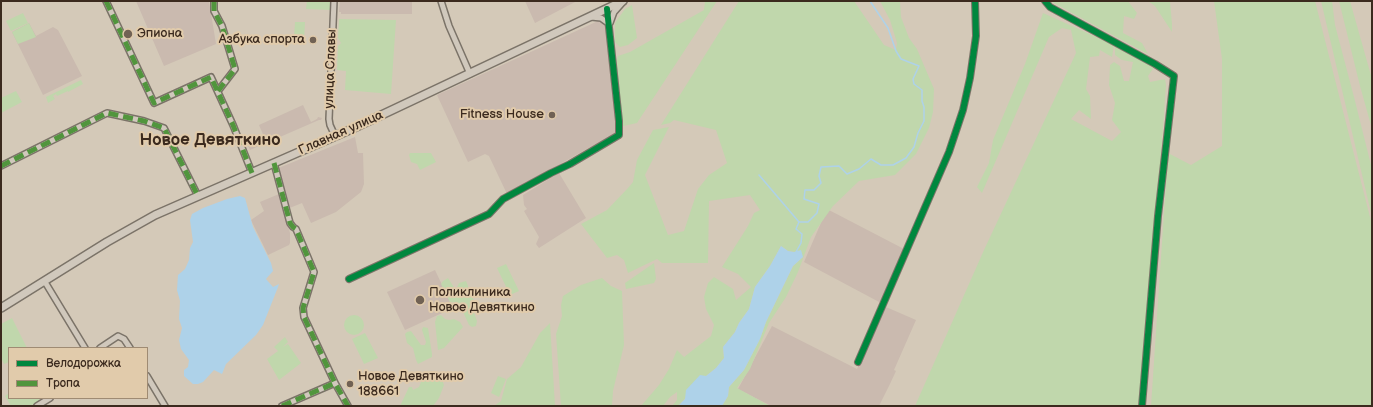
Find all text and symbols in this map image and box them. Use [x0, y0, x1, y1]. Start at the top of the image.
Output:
place label: Эпиона [137, 26, 182, 42]
marker: Эпиона [122, 28, 134, 40]
street label: улица Славы [322, 29, 340, 109]
place label: Азбука спорта [219, 32, 305, 48]
marker: Азбука спорта [308, 35, 318, 45]
street label: Главная улица [296, 107, 386, 159]
place label: Fitness House [460, 107, 544, 123]
marker: Fitness House [547, 110, 557, 120]
district label: Новое Девяткино [139, 131, 281, 151]
place label: Поликлиника Новое Девяткино [429, 285, 535, 316]
marker: Поликлиника Новое Девяткино [414, 294, 426, 306]
legend [8, 347, 148, 399]
text: Велодорожка [46, 356, 121, 371]
place label: Новое Девяткино 188661 [358, 369, 464, 400]
text: Тропа [46, 376, 80, 391]
marker: Новое Девяткино 188661 [345, 379, 355, 389]

